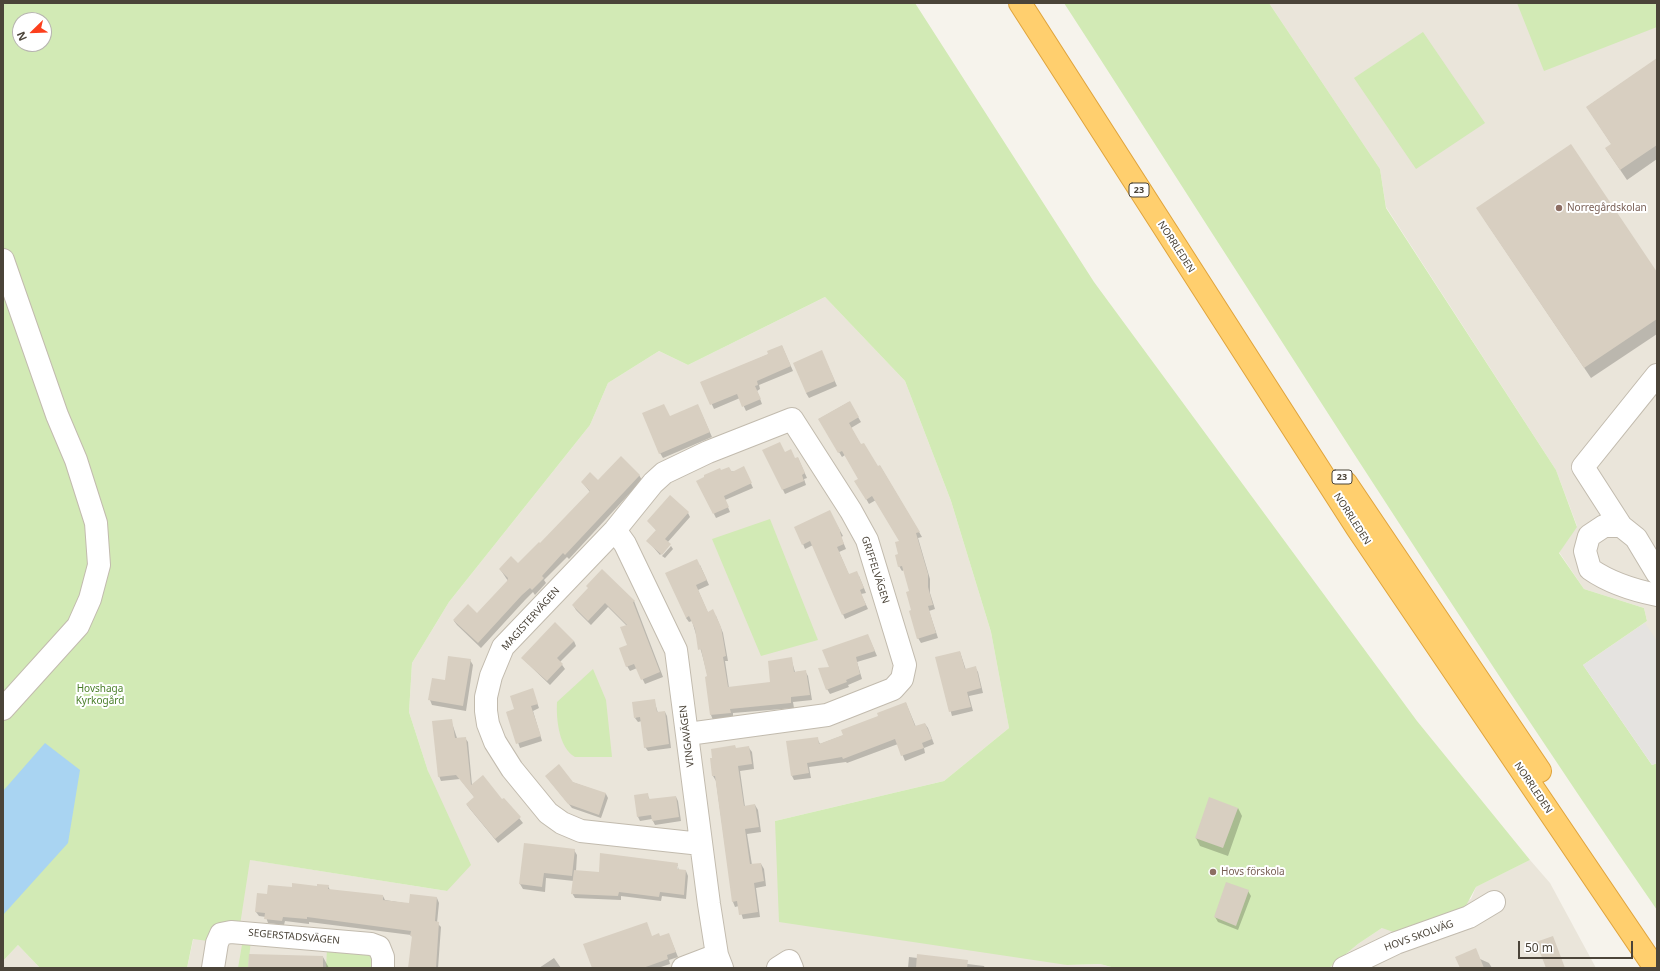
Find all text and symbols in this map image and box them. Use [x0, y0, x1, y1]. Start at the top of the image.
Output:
north arrow [12, 12, 52, 52]
text: N [13, 29, 30, 44]
road number: 23 [1129, 183, 1149, 197]
place label: Norregårdskolan [1567, 202, 1647, 214]
marker: Norregårdskolan [1554, 203, 1564, 213]
street label: NORRLEDEN [1155, 219, 1197, 275]
road number: 23 [1332, 470, 1352, 484]
street label: NORRLEDEN [1331, 491, 1373, 547]
street label: GRIFFELVÄGEN [858, 535, 892, 605]
street label: MAGISTERVÄGEN [499, 585, 563, 653]
park label: Hovshaga Kyrkogård [76, 683, 124, 706]
street label: VINGAVÄGEN [677, 704, 697, 768]
street label: NORRLEDEN [1511, 760, 1555, 816]
place label: Hovs förskola [1221, 866, 1285, 878]
marker: Hovs förskola [1208, 867, 1218, 877]
street label: HOVS SKOLVÄG [1383, 918, 1455, 954]
street label: SEGERSTADSVÄGEN [248, 927, 340, 947]
scale bar [1520, 933, 1635, 959]
text: 50 m [1525, 939, 1553, 956]

